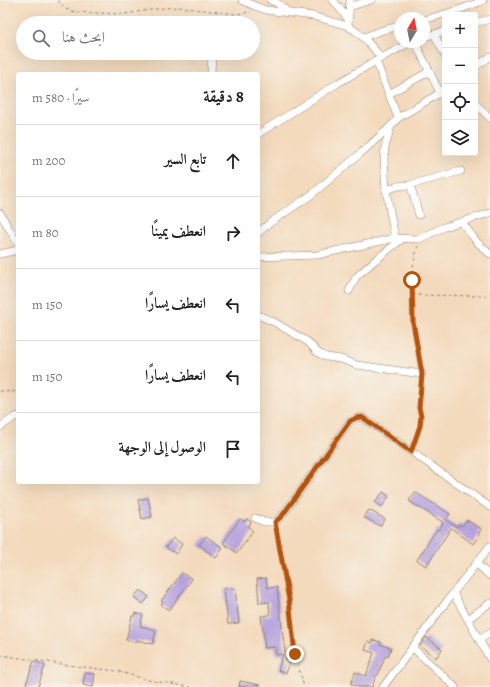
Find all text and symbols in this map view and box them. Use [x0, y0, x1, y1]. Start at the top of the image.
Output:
north arrow [394, 12, 430, 48]
map controls [442, 12, 478, 156]
button: + [442, 12, 478, 48]
search box [16, 16, 260, 60]
icon: search [30, 27, 52, 49]
text: ابحث هنا [62, 27, 105, 47]
button: − [442, 48, 478, 84]
button: locate [442, 84, 478, 120]
text: 8 دقيقة [203, 85, 244, 108]
text: سيرًا · 580 m [32, 89, 89, 106]
button: layers [442, 120, 478, 156]
text: تابع السير [164, 149, 206, 169]
icon: ahead [222, 150, 244, 172]
text: 200 m [32, 152, 65, 169]
text: انعطف يمينًا [151, 221, 206, 241]
icon: right [222, 222, 244, 244]
text: 80 m [32, 224, 59, 241]
route start [403, 271, 421, 289]
text: انعطف يسارًا [145, 293, 206, 313]
icon: left [222, 294, 244, 316]
text: 150 m [32, 296, 62, 313]
text: انعطف يسارًا [145, 365, 206, 385]
icon: left [222, 366, 244, 388]
text: 150 m [32, 368, 62, 385]
text: الوصول إلى الوجهة [119, 437, 206, 457]
icon: arrive [222, 438, 244, 460]
route end [286, 645, 304, 663]

